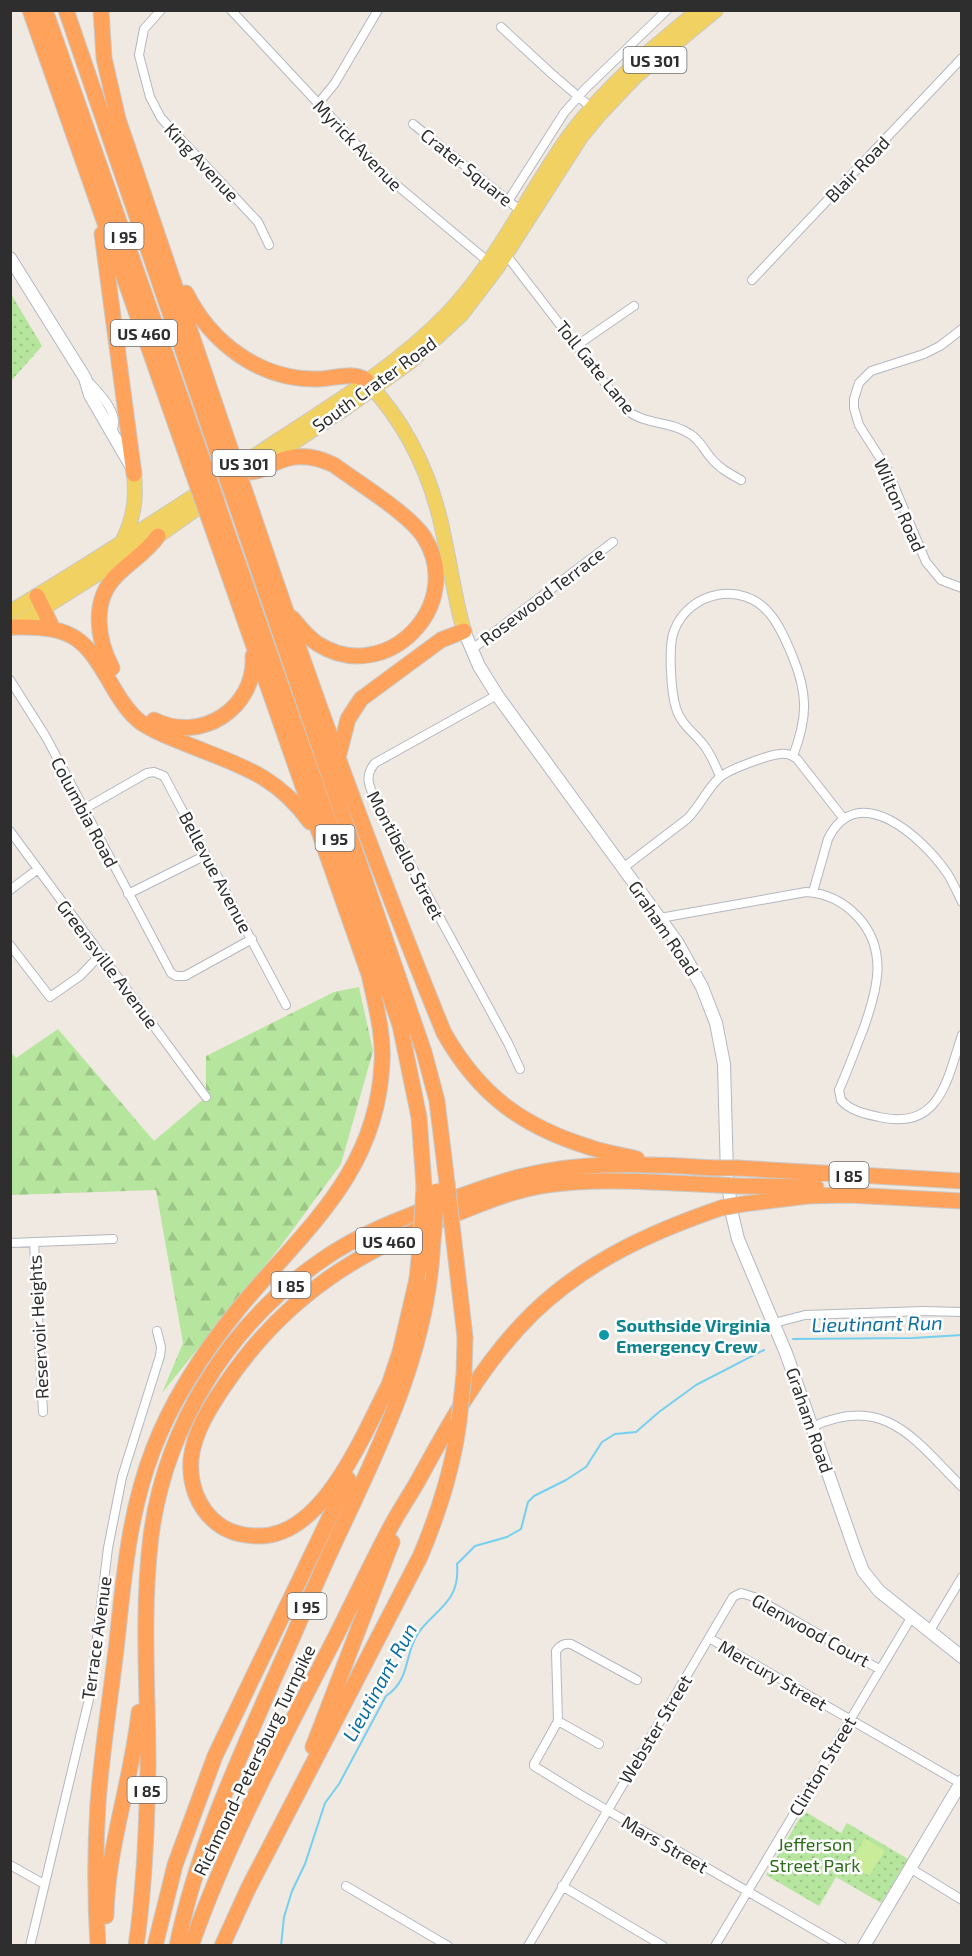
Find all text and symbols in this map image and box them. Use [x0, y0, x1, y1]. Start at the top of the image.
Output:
road number: US 301 [624, 47, 686, 73]
street label: Myrick Avenue [309, 95, 407, 195]
street label: King Avenue [160, 118, 244, 206]
street label: Crater Square [417, 123, 517, 211]
street label: Blair Road [820, 131, 894, 207]
road number: I 95 [104, 223, 144, 249]
street label: Toll Gate Lane [552, 316, 640, 418]
road number: US 460 [111, 320, 177, 346]
street label: South Crater Road [308, 332, 440, 436]
road number: US 301 [212, 450, 276, 476]
street label: Wilton Road [870, 455, 930, 555]
street label: Rosewood Terrace [475, 542, 609, 650]
street label: Columbia Road [47, 753, 123, 871]
street label: Montibello Street [363, 787, 449, 923]
street label: Bellevue Avenue [175, 807, 257, 937]
road number: I 95 [316, 825, 354, 851]
street label: Graham Road [624, 876, 704, 980]
street label: Greensville Avenue [52, 895, 164, 1033]
road number: I 85 [830, 1162, 868, 1188]
road number: US 460 [356, 1228, 422, 1254]
street label: Reservoir Heights [23, 1254, 53, 1400]
road number: I 85 [272, 1272, 310, 1298]
water label: Lieutinant Run [811, 1310, 943, 1336]
place label: Southside Virginia Emergency Crew [616, 1314, 771, 1357]
marker: Southside Virginia Emergency Crew [597, 1328, 611, 1342]
street label: Graham Road [782, 1364, 838, 1476]
street label: Terrace Avenue [76, 1575, 116, 1701]
street label: Glenwood Court [748, 1589, 874, 1671]
road number: I 95 [288, 1593, 326, 1619]
water label: Lieutinant Run [337, 1619, 421, 1745]
street label: Mercury Street [715, 1635, 831, 1715]
street label: Richmond-Petersburg Turnpike [188, 1641, 320, 1879]
street label: Webster Street [614, 1670, 696, 1787]
street label: Clinton Street [784, 1712, 860, 1820]
road number: I 85 [128, 1777, 166, 1803]
street label: Mars Street [618, 1810, 712, 1878]
park label: Jefferson Street Park [770, 1833, 860, 1876]

